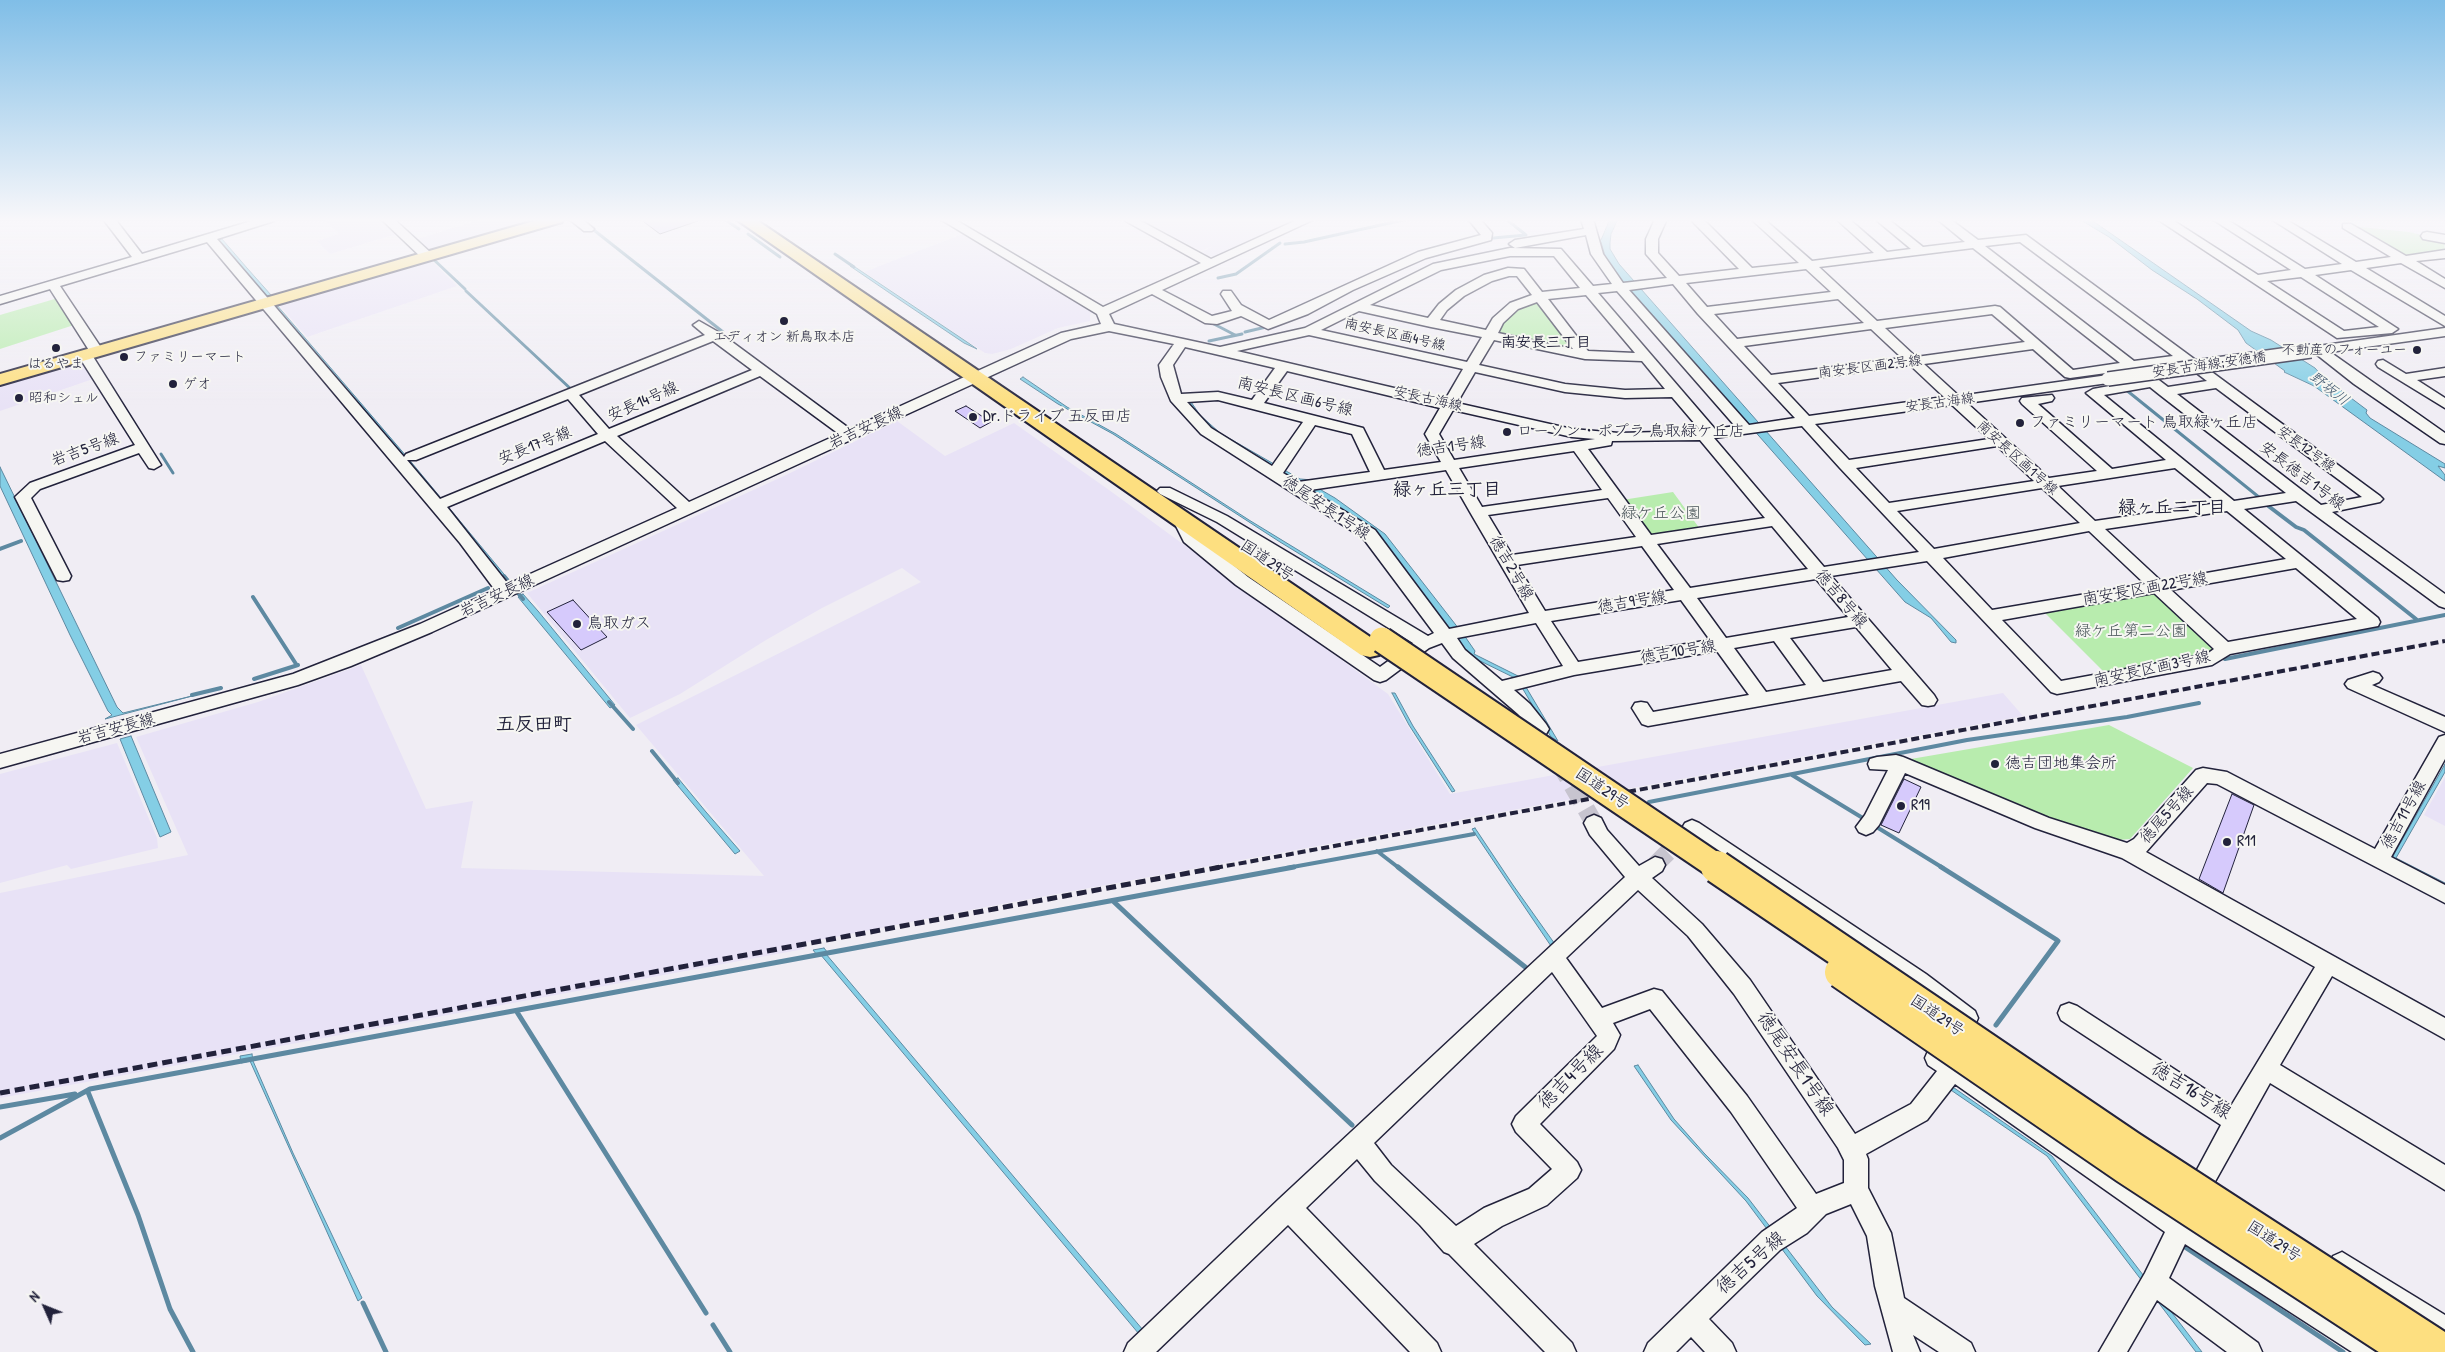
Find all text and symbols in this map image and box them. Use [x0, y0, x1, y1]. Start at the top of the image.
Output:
marker: エディオン 新鳥取本店 [778, 315, 790, 327]
street label: 南安長区画4号線 [1343, 315, 1447, 355]
place label: エディオン 新鳥取本店 [712, 329, 856, 345]
district label: 南安長三丁目 [1501, 334, 1591, 352]
marker: はるやま [50, 342, 62, 354]
place label: 不動産のフォーユー [2282, 342, 2407, 358]
marker: 不動産のフォーユー [2411, 344, 2423, 356]
place label: ファミリーマート [134, 349, 246, 365]
street label: 安長古海線;安徳橋 [2151, 349, 2267, 381]
marker: ファミリーマート [118, 351, 130, 363]
street label: 南安長区画2号線 [1817, 352, 1923, 382]
place label: はるやま [28, 356, 84, 372]
water label: 野坂川 [2306, 368, 2352, 410]
street label: 南安長区画6号線 [1235, 373, 1355, 421]
place label: ゲオ [183, 376, 211, 392]
marker: ゲオ [167, 378, 179, 390]
street label: 安長14号線 [604, 378, 682, 426]
street label: 安長古海線 [1392, 383, 1464, 415]
place label: 昭和シェル [29, 390, 99, 406]
street label: 安長古海線 [1904, 390, 1976, 416]
marker: 昭和シェル [13, 392, 25, 404]
street label: 岩吉安長線 [826, 402, 906, 454]
place label: Dr.ドライブ 五反田店 [983, 407, 1132, 427]
marker: Dr.ドライブ 五反田店 [967, 411, 979, 423]
place label: ファミリーマート 鳥取緑ヶ丘店 [2030, 413, 2258, 433]
street label: 南安長区画1号線 [1973, 417, 2061, 499]
marker: ファミリーマート 鳥取緑ヶ丘店 [2014, 417, 2026, 429]
place label: ローソン・ポプラ 鳥取緑ケ丘店 [1517, 422, 1745, 442]
street label: 安長12号線 [2274, 422, 2338, 476]
street label: 安長17号線 [495, 423, 575, 469]
marker: ローソン・ポプラ 鳥取緑ケ丘店 [1501, 426, 1513, 438]
street label: 岩吉5号線 [48, 429, 122, 471]
street label: 徳吉1号線 [1415, 433, 1487, 461]
street label: 安長徳吉1号線 [2256, 438, 2348, 514]
street label: 徳尾安長1号線 [1278, 472, 1374, 544]
district label: 緑ヶ丘三丁目 [1393, 479, 1501, 501]
district label: 緑ヶ丘二丁目 [2118, 497, 2226, 519]
park label: 緑ケ丘公園 [1621, 504, 1701, 524]
street label: 徳吉2号線 [1485, 532, 1537, 604]
street label: 国道29号 [1236, 536, 1298, 586]
street label: 徳吉8号線 [1811, 566, 1871, 632]
street label: 南安長区画22号線 [2081, 569, 2209, 609]
street label: 岩吉安長線 [457, 570, 537, 622]
street label: 徳吉9号線 [1596, 587, 1668, 617]
place label: 鳥取ガス [587, 614, 651, 634]
marker: 鳥取ガス [571, 618, 583, 630]
park label: 緑ケ丘第二公園 [2075, 622, 2187, 642]
street label: 徳吉10号線 [1638, 636, 1718, 668]
street label: 南安長区画3号線 [2092, 647, 2212, 691]
street label: 岩吉安長線 [75, 709, 157, 749]
district label: 五反田町 [496, 714, 572, 736]
place label: 徳吉団地集会所 [2005, 754, 2117, 774]
marker: 徳吉団地集会所 [1989, 758, 2001, 770]
street label: 国道29号 [1571, 764, 1633, 814]
street label: 徳吉11号線 [2377, 777, 2431, 853]
street label: 徳尾5号線 [2136, 782, 2198, 848]
place label: R19 [1911, 796, 1930, 816]
marker: R19 [1895, 800, 1907, 812]
place label: R11 [2237, 832, 2256, 852]
marker: R11 [2221, 836, 2233, 848]
street label: 国道29号 [1906, 991, 1968, 1041]
street label: 徳尾安長1号線 [1752, 1008, 1838, 1120]
street label: 徳吉4号線 [1534, 1040, 1608, 1114]
street label: 徳吉16号線 [2147, 1057, 2235, 1125]
street label: 国道29号 [2243, 1217, 2305, 1267]
street label: 徳吉5号線 [1712, 1227, 1790, 1299]
north arrow [20, 1282, 70, 1332]
text: N [24, 1287, 43, 1306]

